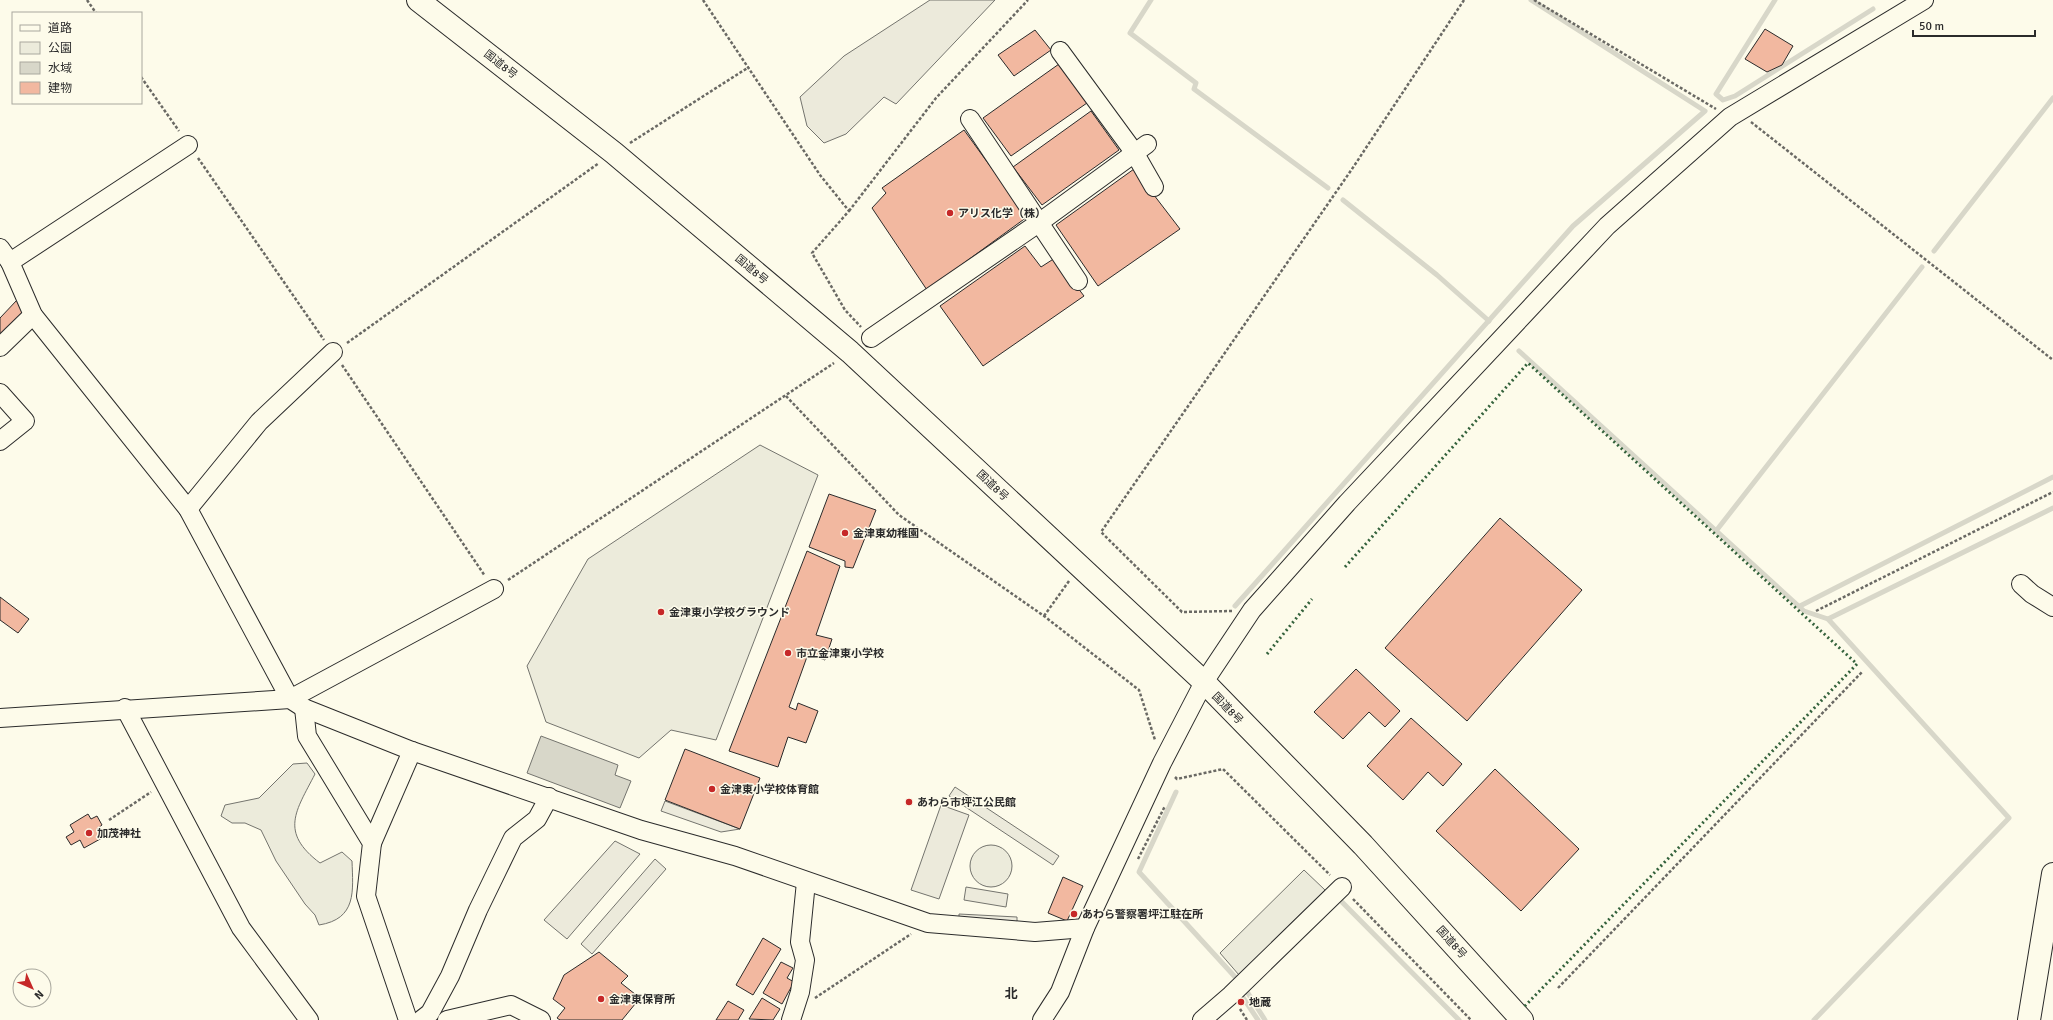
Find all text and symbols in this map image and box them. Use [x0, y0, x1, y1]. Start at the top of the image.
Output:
legend [12, 12, 142, 104]
scale bar [1913, 12, 2035, 38]
text: 50 m [1919, 19, 1944, 34]
text: 道路 [48, 21, 72, 36]
text: 公園 [48, 41, 72, 56]
street label: 国道8号 [481, 47, 520, 82]
text: 水域 [48, 61, 72, 76]
text: 建物 [48, 81, 72, 96]
place label: アリス化学（株） [958, 207, 1046, 220]
marker: アリス化学（株） [945, 208, 955, 218]
street label: 国道8号 [733, 252, 771, 287]
street label: 国道8号 [974, 467, 1011, 503]
place label: 金津東幼稚園 [853, 527, 919, 540]
marker: 金津東幼稚園 [840, 528, 850, 538]
place label: 金津東小学校グラウンド [669, 606, 790, 619]
marker: 金津東小学校グラウンド [656, 607, 666, 617]
place label: 市立金津東小学校 [796, 647, 884, 660]
marker: 市立金津東小学校 [783, 648, 793, 658]
street label: 国道8号 [1209, 690, 1246, 727]
place label: 金津東小学校体育館 [720, 783, 819, 796]
marker: 金津東小学校体育館 [707, 784, 717, 794]
place label: あわら市坪江公民館 [917, 796, 1016, 809]
marker: あわら市坪江公民館 [904, 797, 914, 807]
place label: 加茂神社 [97, 827, 141, 840]
marker: 加茂神社 [84, 828, 94, 838]
place label: あわら警察署坪江駐在所 [1082, 908, 1203, 921]
marker: あわら警察署坪江駐在所 [1069, 909, 1079, 919]
street label: 国道8号 [1434, 924, 1469, 961]
north arrow [12, 968, 52, 1008]
district label: 北 [1004, 986, 1018, 1002]
text: N [31, 987, 46, 1002]
place label: 金津東保育所 [609, 993, 675, 1006]
marker: 金津東保育所 [596, 994, 606, 1004]
place label: 地蔵 [1249, 996, 1271, 1009]
marker: 地蔵 [1236, 997, 1246, 1007]

